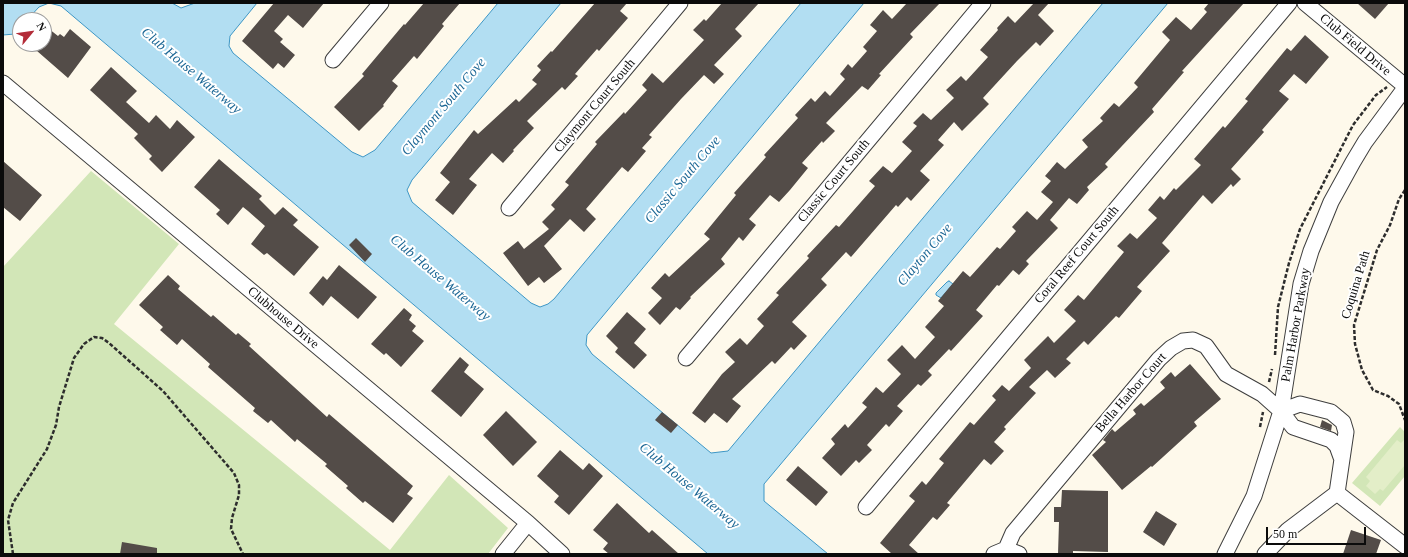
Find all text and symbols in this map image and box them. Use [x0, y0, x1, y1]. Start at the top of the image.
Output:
street label: Club Field Drive [1316, 11, 1394, 79]
north arrow [12, 12, 52, 52]
text: N [34, 20, 49, 33]
water label: Club House Waterway [138, 24, 244, 118]
water label: Claymont South Cove [398, 55, 490, 159]
street label: Claymont Court South [551, 56, 639, 156]
water label: Classic South Cove [642, 133, 724, 227]
street label: Classic Court South [795, 136, 873, 226]
street label: Coral Reef Court South [1031, 203, 1123, 307]
water label: Clayton Cove [894, 220, 956, 290]
water label: Club House Waterway [387, 231, 493, 325]
street label: Coquina Path [1338, 249, 1374, 321]
street label: Palm Harbor Parkway [1278, 267, 1314, 383]
street label: Clubhouse Drive [244, 284, 322, 352]
street label: Bella Harbor Court [1092, 350, 1170, 436]
water label: Club House Waterway [636, 439, 742, 533]
scale bar [1268, 519, 1368, 545]
text: 50 m [1273, 527, 1297, 541]

